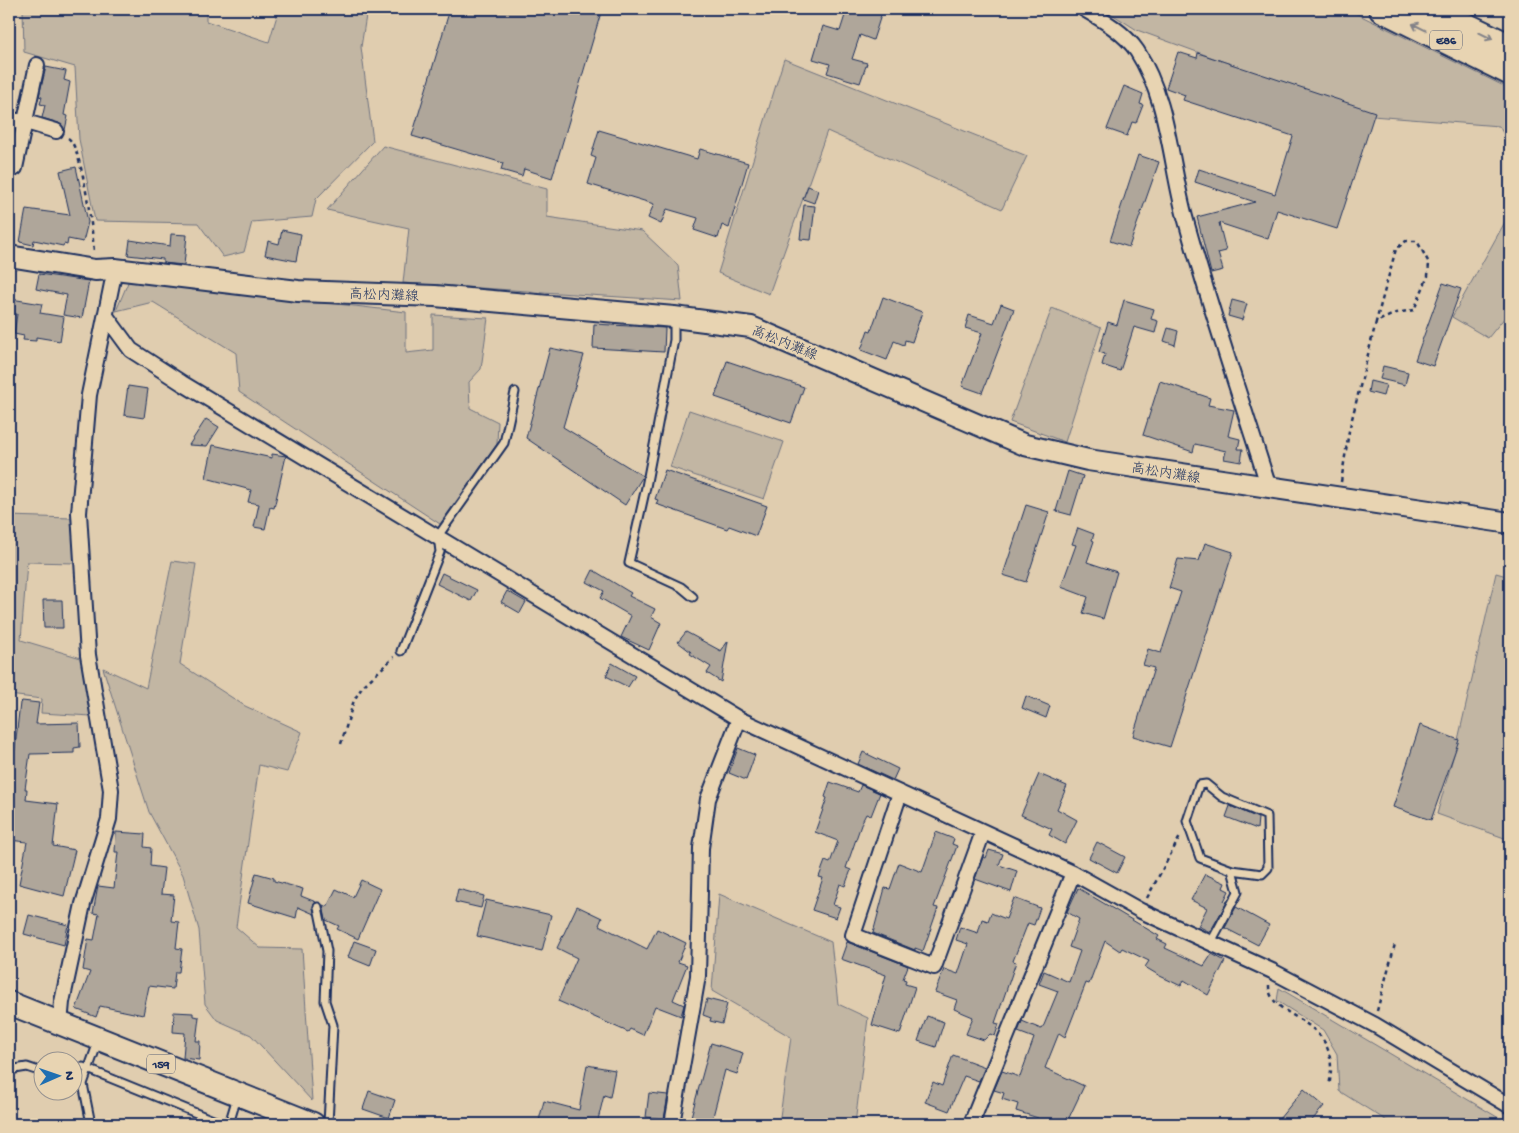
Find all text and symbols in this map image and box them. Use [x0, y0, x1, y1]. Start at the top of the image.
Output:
one-way arrow [1412, 22, 1427, 32]
road number: E86 [1430, 30, 1462, 50]
one-way arrow [1479, 31, 1494, 41]
street label: 高松内灘線 [349, 287, 419, 306]
street label: 高松内灘線 [748, 323, 820, 365]
street label: 高松内灘線 [1130, 461, 1202, 488]
north arrow [32, 1050, 82, 1100]
road number: 159 [147, 1054, 175, 1074]
text: N [60, 1071, 77, 1080]

